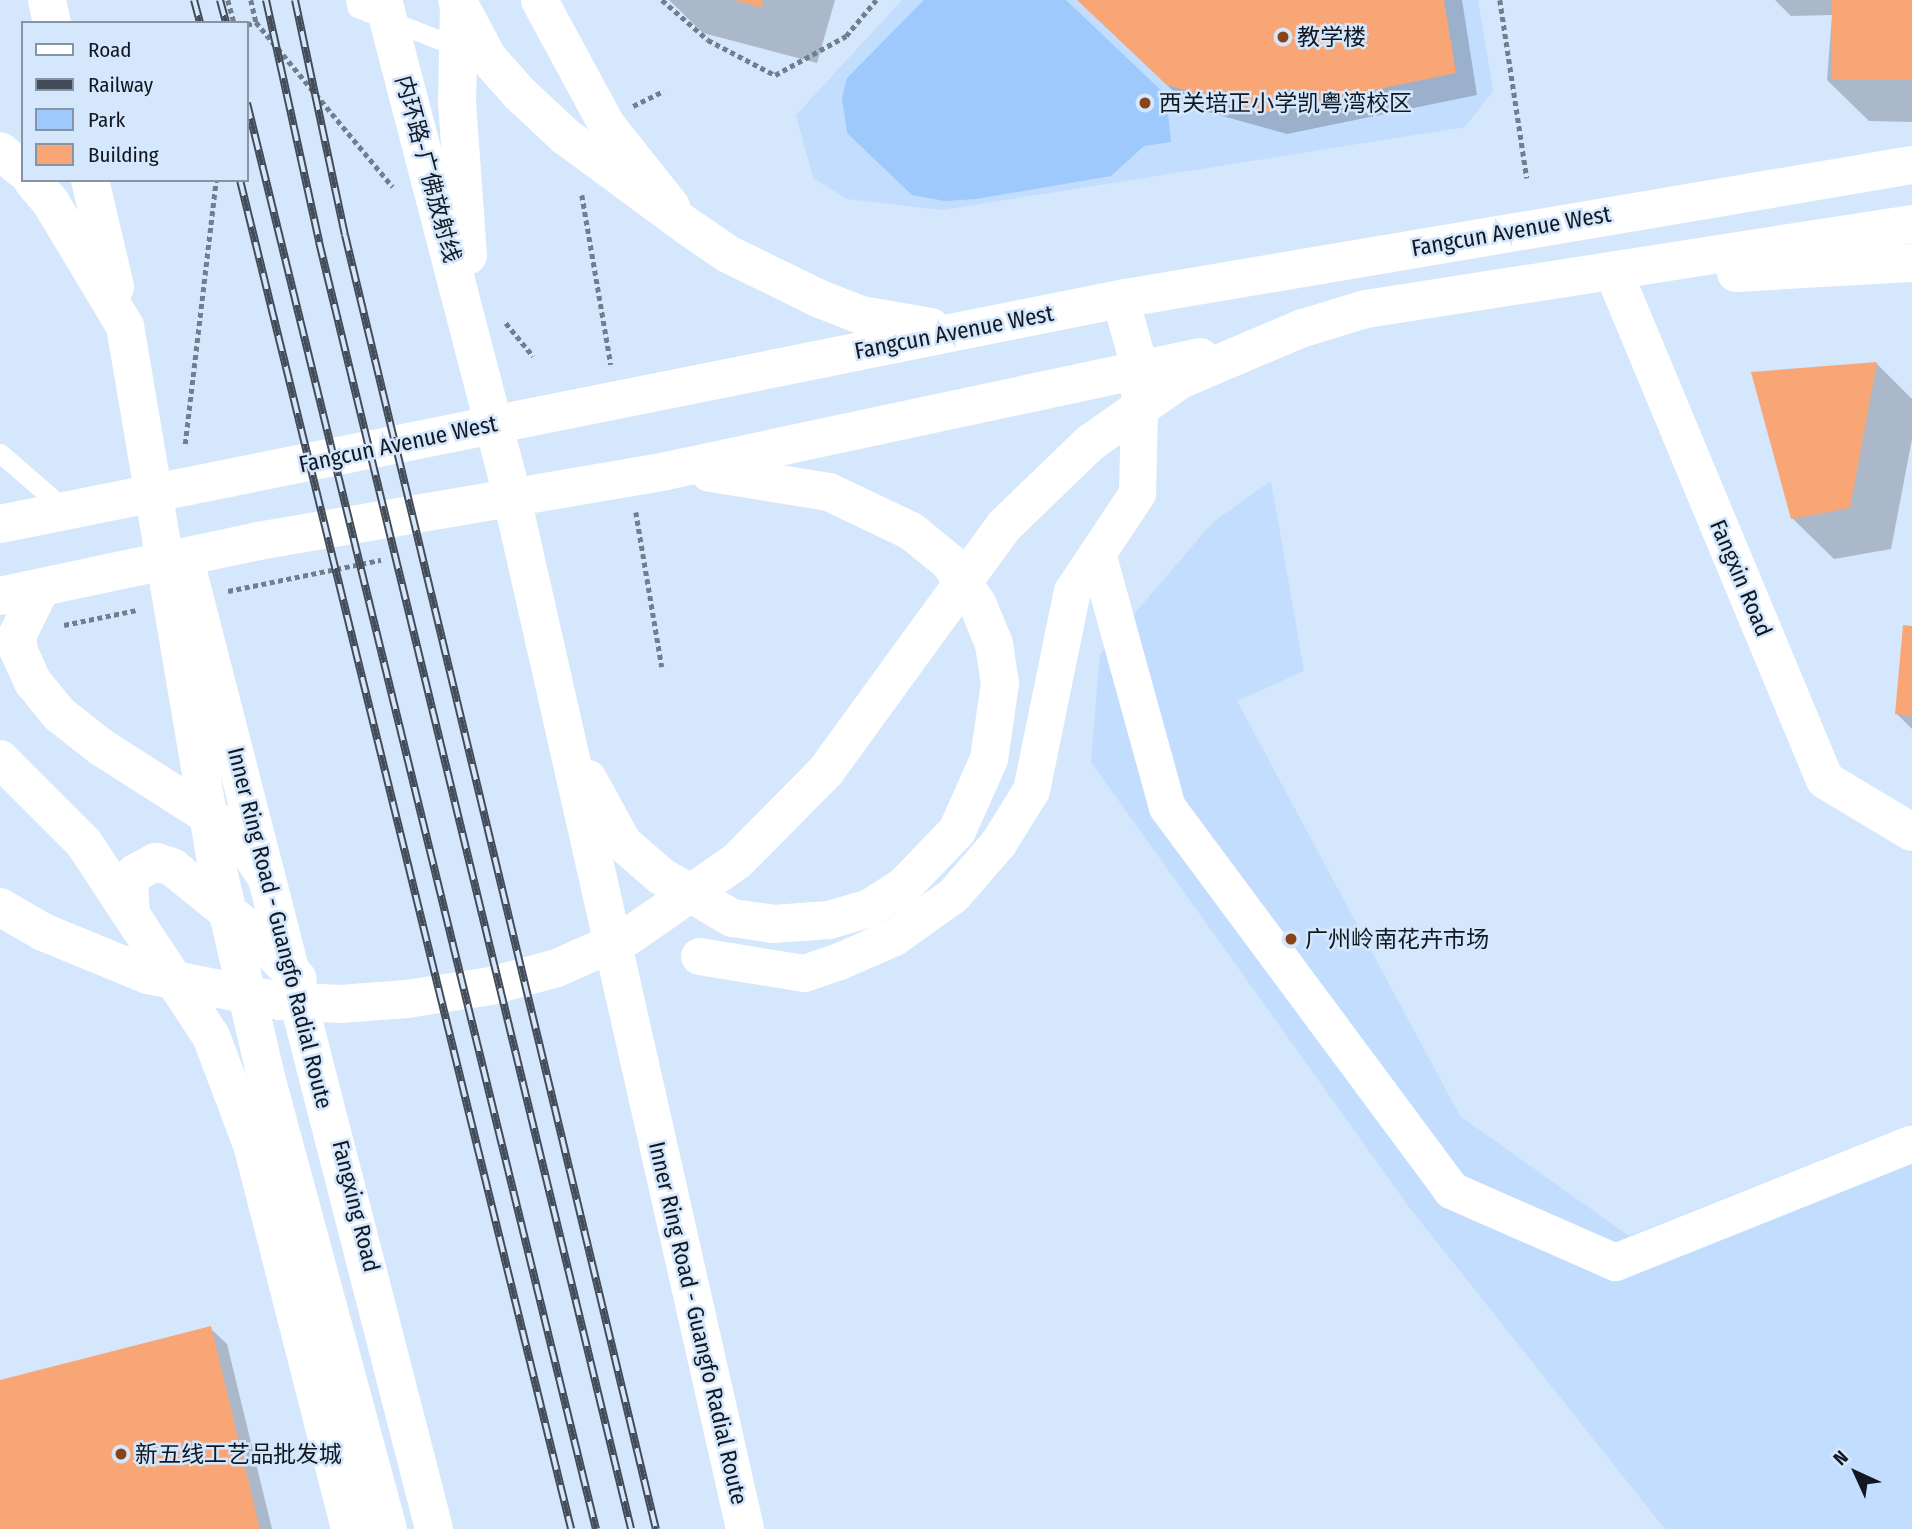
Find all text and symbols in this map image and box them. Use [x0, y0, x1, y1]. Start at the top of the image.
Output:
legend [21, 21, 248, 182]
place label: 教学楼 [1297, 23, 1366, 51]
marker: 教学楼 [1275, 29, 1291, 45]
text: Road [88, 37, 132, 63]
text: Railway [88, 72, 153, 98]
street label: 内环路-广佛放射线 [390, 72, 466, 266]
place label: 西关培正小学凯粤湾校区 [1159, 89, 1412, 117]
marker: 西关培正小学凯粤湾校区 [1137, 95, 1153, 111]
text: Park [88, 107, 125, 133]
text: Building [88, 142, 159, 168]
street label: Fangcun Avenue West [1409, 200, 1613, 262]
street label: Fangcun Avenue West [852, 299, 1056, 365]
street label: Fangcun Avenue West [296, 410, 500, 478]
street label: Fangxin Road [1704, 516, 1778, 640]
street label: Inner Ring Road - Guangfo Radial Route [222, 744, 338, 1112]
place label: 广州岭南花卉市场 [1305, 925, 1489, 953]
marker: 广州岭南花卉市场 [1283, 931, 1299, 947]
street label: Fangxing Road [326, 1137, 386, 1275]
street label: Inner Ring Road - Guangfo Radial Route [643, 1139, 753, 1507]
north arrow [1821, 1438, 1891, 1508]
place label: 新五线工艺品批发城 [135, 1440, 342, 1468]
marker: 新五线工艺品批发城 [113, 1446, 129, 1462]
text: N [1829, 1446, 1853, 1470]

